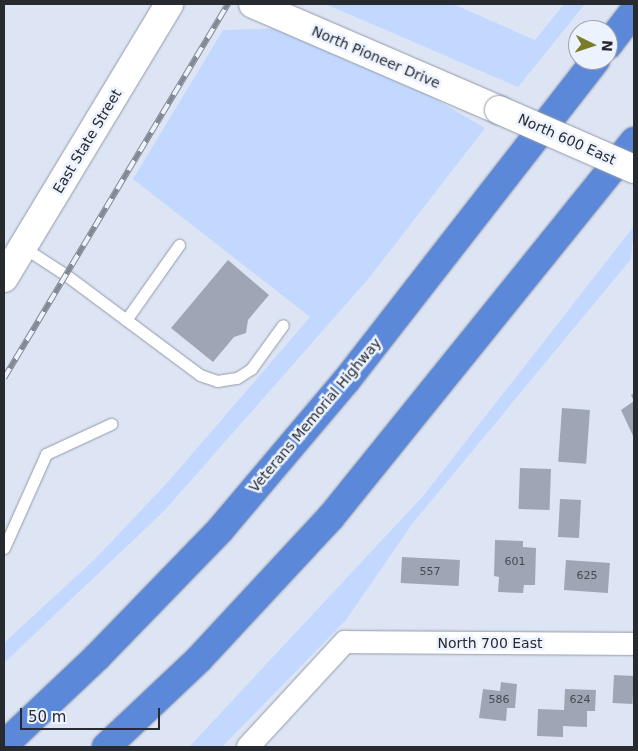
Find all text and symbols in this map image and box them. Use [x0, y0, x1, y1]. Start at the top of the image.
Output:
north arrow [568, 20, 618, 70]
street label: North Pioneer Drive [309, 22, 443, 92]
text: N [599, 40, 615, 52]
street label: East State Street [49, 86, 125, 196]
street label: North 600 East [516, 110, 618, 168]
street label: Veterans Memorial Highway [246, 334, 384, 496]
house number: 601 [505, 555, 525, 569]
house number: 557 [420, 565, 440, 579]
house number: 625 [577, 569, 597, 583]
street label: North 700 East [438, 635, 542, 651]
house number: 586 [489, 693, 509, 707]
house number: 624 [570, 693, 590, 707]
scale bar [22, 698, 162, 730]
text: 50 m [28, 708, 66, 726]

